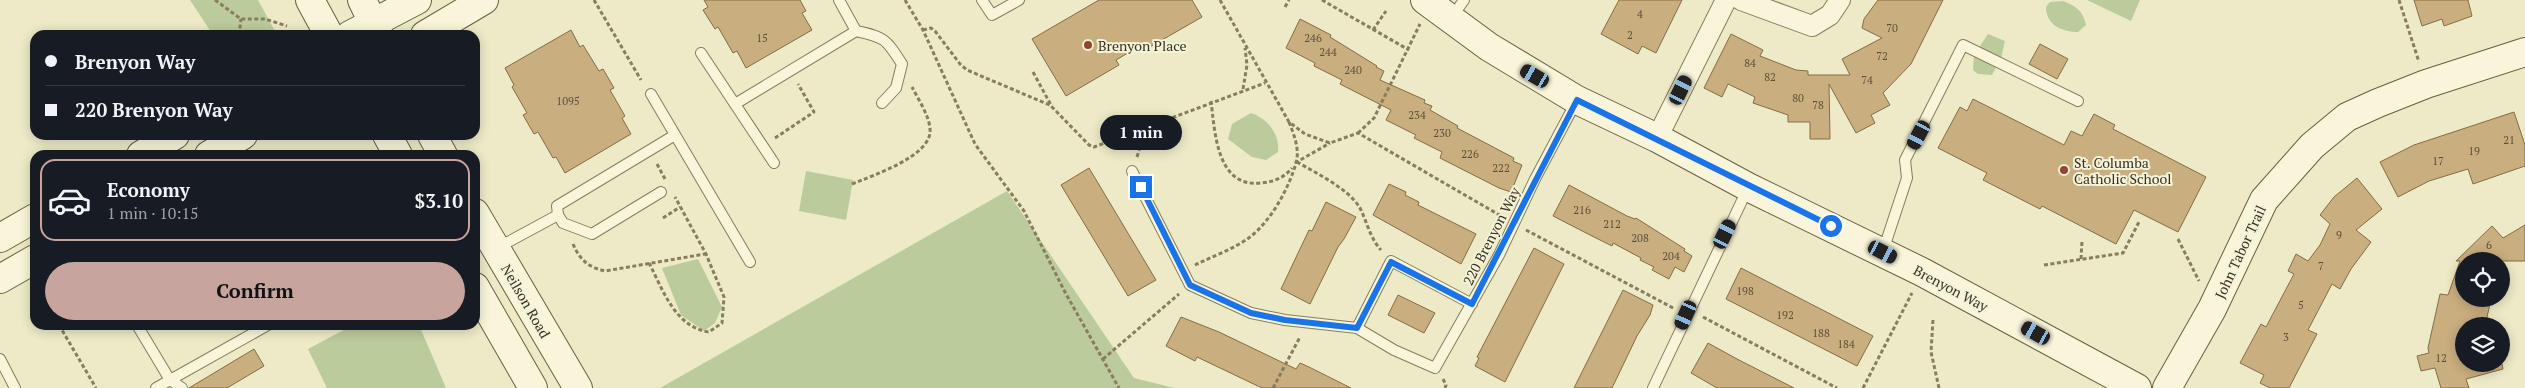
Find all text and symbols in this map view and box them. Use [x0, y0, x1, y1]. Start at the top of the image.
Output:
house number: 4 [1637, 7, 1643, 21]
house number: 70 [1886, 21, 1898, 35]
house number: 2 [1627, 28, 1633, 42]
house number: 15 [756, 31, 768, 45]
house number: 246 [1304, 31, 1322, 45]
place label: Brenyon Place [1098, 36, 1187, 55]
marker: Brenyon Place [1082, 39, 1094, 51]
house number: 244 [1319, 45, 1337, 59]
text: Brenyon Way [75, 49, 195, 74]
house number: 72 [1876, 49, 1888, 63]
house number: 84 [1744, 56, 1756, 70]
car [1518, 62, 1551, 90]
house number: 240 [1344, 63, 1362, 77]
house number: 82 [1764, 70, 1776, 84]
car [1667, 73, 1694, 107]
house number: 74 [1861, 73, 1873, 87]
house number: 80 [1792, 91, 1804, 105]
house number: 1095 [556, 94, 580, 108]
text: 220 Brenyon Way [75, 97, 233, 122]
house number: 78 [1812, 98, 1824, 112]
house number: 234 [1408, 108, 1426, 122]
callout: 1 min [1100, 114, 1182, 150]
car [1905, 118, 1932, 152]
text: 1 min [1119, 121, 1163, 143]
house number: 230 [1433, 126, 1451, 140]
house number: 21 [2503, 133, 2515, 147]
house number: 19 [2468, 144, 2480, 158]
house number: 226 [1461, 147, 1479, 161]
place label: St. Columba Catholic School [2074, 153, 2172, 188]
house number: 17 [2432, 154, 2444, 168]
house number: 222 [1492, 161, 1510, 175]
marker: St. Columba Catholic School [2058, 164, 2070, 176]
route end [1130, 176, 1152, 198]
text: Economy [107, 177, 190, 202]
icon: car [47, 178, 92, 223]
street label: 220 Brenyon Way [1458, 183, 1524, 288]
text: $3.10 [414, 188, 463, 213]
text: 1 min · 10:15 [107, 202, 199, 224]
street label: John Tabor Trail [2210, 202, 2270, 302]
house number: 216 [1573, 203, 1591, 217]
route start [1820, 215, 1842, 237]
house number: 212 [1603, 217, 1621, 231]
car [1711, 217, 1738, 251]
house number: 9 [2336, 228, 2342, 242]
house number: 208 [1631, 231, 1649, 245]
house number: 6 [2486, 238, 2492, 252]
car [1866, 239, 1899, 265]
house number: 204 [1662, 249, 1680, 263]
map controls [2455, 252, 2510, 372]
button: locate [2455, 252, 2510, 307]
house number: 7 [2318, 259, 2324, 273]
street label: Brenyon Way [1910, 260, 1992, 316]
street label: Neilson Road [497, 261, 555, 342]
button: Confirm [45, 262, 465, 320]
house number: 198 [1736, 284, 1754, 298]
car [1673, 298, 1698, 332]
house number: 5 [2298, 298, 2304, 312]
house number: 192 [1776, 308, 1794, 322]
button: layers [2455, 317, 2510, 372]
car [2019, 319, 2052, 347]
house number: 188 [1812, 326, 1830, 340]
house number: 3 [2283, 330, 2289, 344]
house number: 184 [1837, 337, 1855, 351]
house number: 12 [2435, 351, 2447, 365]

